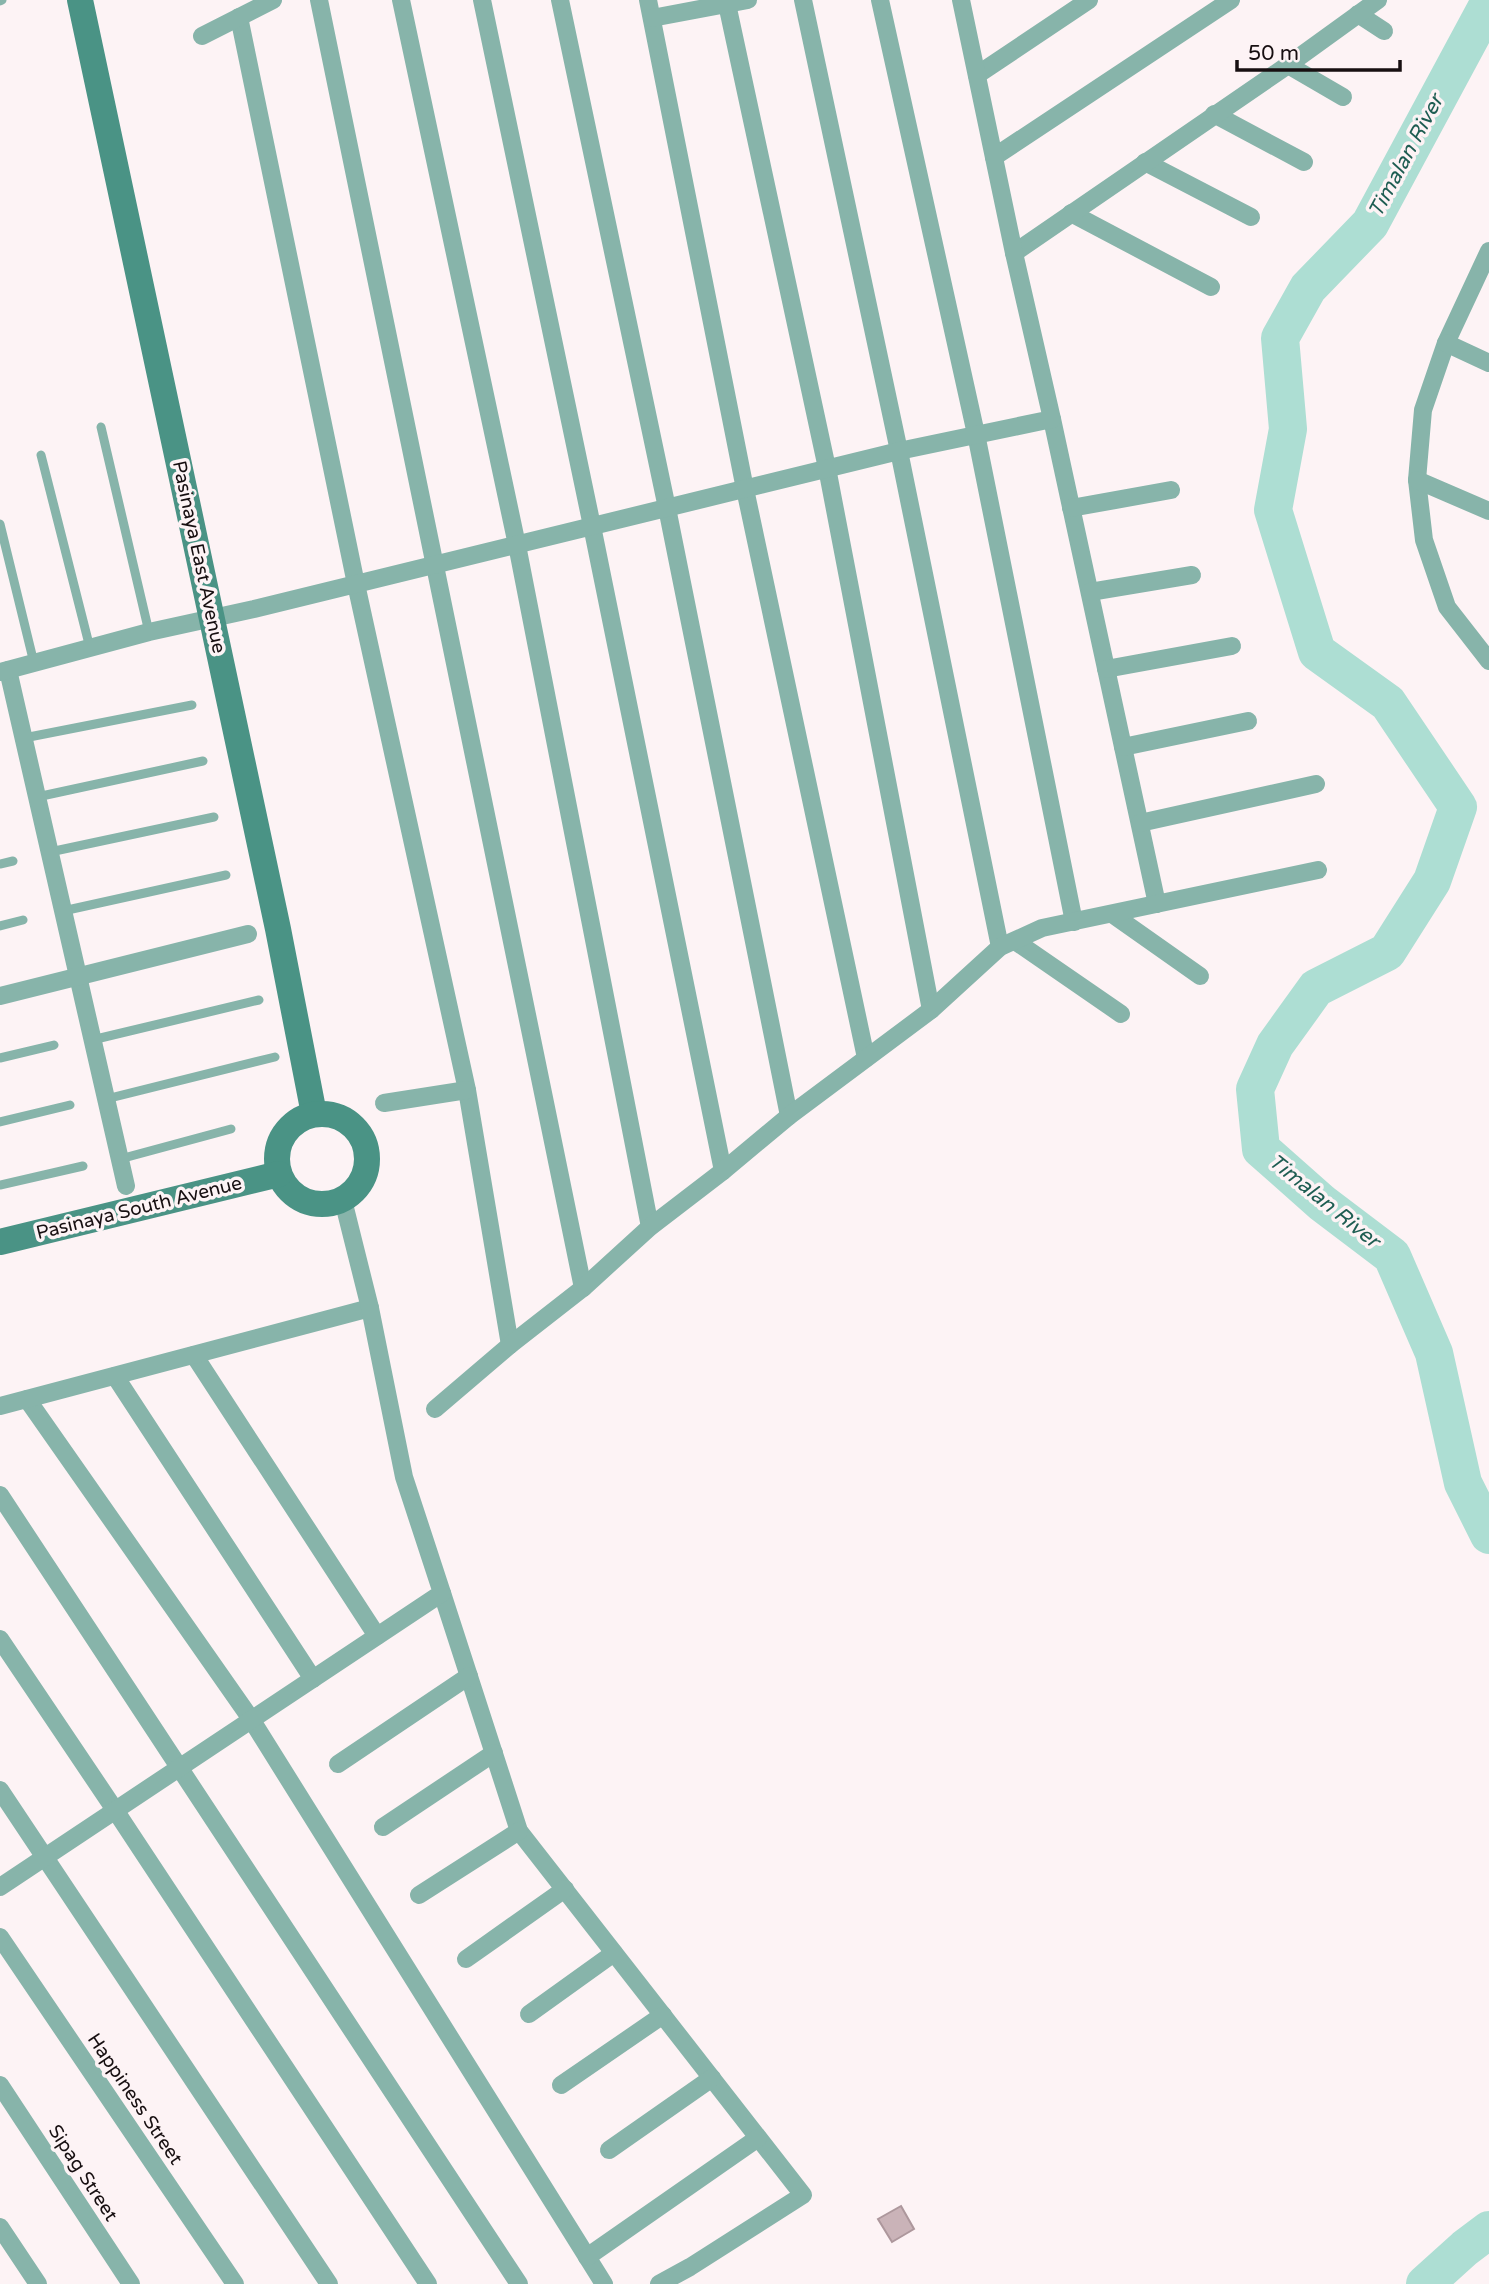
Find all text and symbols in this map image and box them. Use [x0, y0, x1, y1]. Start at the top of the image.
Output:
scale bar [1237, 28, 1400, 72]
text: 50 m [1248, 41, 1299, 66]
water label: Timalan River [1363, 88, 1450, 222]
street label: Pasinaya East Avenue [168, 459, 230, 655]
water label: Timalan River [1264, 1149, 1387, 1255]
street label: Pasinaya South Avenue [34, 1172, 244, 1244]
street label: Happiness Street [83, 2029, 187, 2169]
street label: Sipag Street [44, 2121, 122, 2225]

